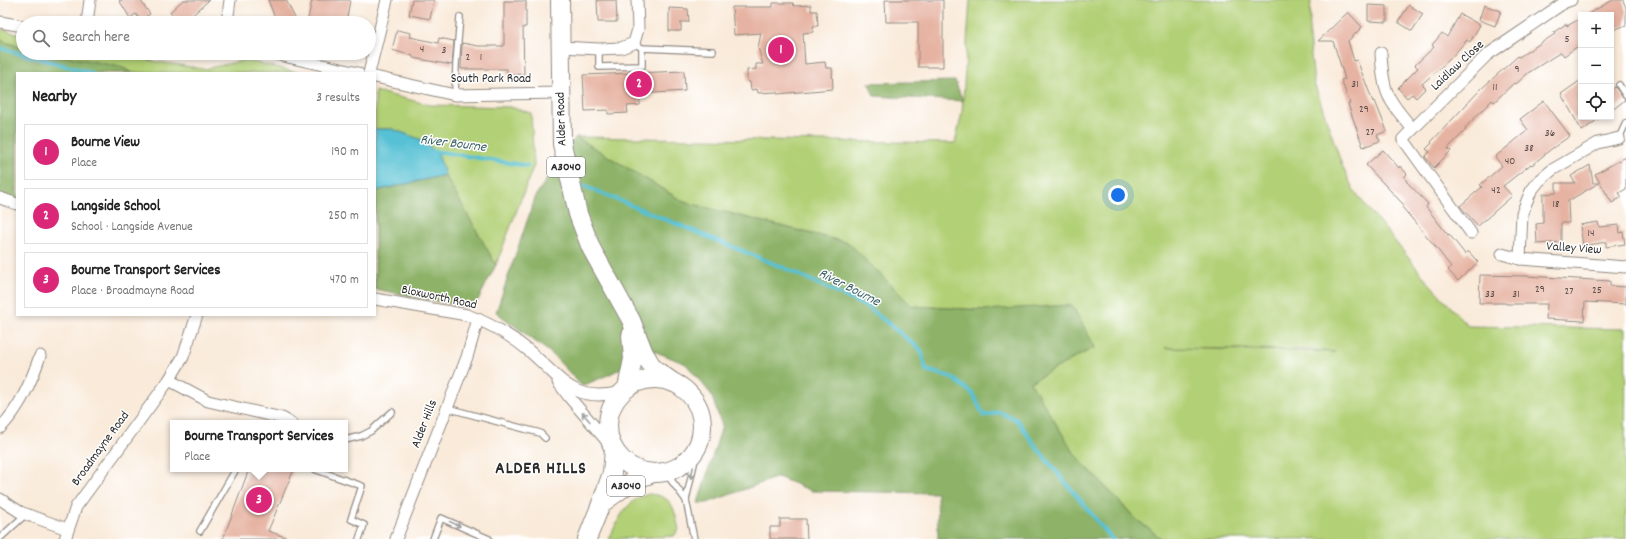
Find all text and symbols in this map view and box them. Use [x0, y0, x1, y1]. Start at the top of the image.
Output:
map controls [1578, 12, 1614, 120]
button: + [1578, 12, 1614, 48]
search box [16, 16, 376, 60]
icon: search [30, 27, 52, 49]
text: Search here [62, 27, 130, 49]
house number: 5 [1564, 32, 1570, 48]
pin: 1 [768, 35, 794, 65]
street label: Laidlaw Close [1427, 36, 1489, 96]
house number: 4 [420, 42, 424, 58]
house number: 3 [442, 43, 447, 59]
button: − [1578, 48, 1614, 84]
house number: 2 [466, 50, 471, 66]
house number: 1 [480, 50, 482, 66]
house number: 9 [1514, 62, 1520, 78]
pin: 2 [626, 69, 652, 99]
street label: South Park Road [451, 70, 531, 89]
house number: 31 [1351, 77, 1359, 93]
house number: 11 [1493, 80, 1497, 96]
button: locate [1578, 84, 1614, 120]
text: Nearby [32, 86, 76, 110]
text: 3 results [316, 89, 360, 108]
street label: Alder Road [552, 92, 572, 146]
house number: 29 [1359, 102, 1369, 118]
house number: 27 [1365, 125, 1375, 141]
house number: 36 [1545, 126, 1555, 142]
water label: River Bourne [419, 130, 488, 158]
text: Bourne View [71, 132, 140, 154]
house number: 38 [1524, 141, 1534, 157]
text: 1 [45, 143, 47, 162]
text: 190 m [331, 143, 359, 162]
text: Place [71, 154, 97, 173]
house number: 40 [1505, 154, 1515, 170]
road number: A3040 [547, 157, 585, 177]
house number: 42 [1491, 183, 1501, 199]
your location [1108, 185, 1128, 205]
text: Langside School [71, 196, 160, 218]
house number: 18 [1553, 197, 1559, 213]
text: 2 [43, 207, 49, 226]
text: 250 m [328, 207, 359, 226]
text: School · Langside Avenue [71, 218, 193, 237]
house number: 14 [1588, 226, 1594, 242]
street label: Valley View [1546, 238, 1602, 260]
text: Bourne Transport Services [71, 260, 220, 282]
water label: River Bourne [815, 264, 884, 312]
text: 3 [43, 271, 49, 290]
text: 470 m [330, 271, 359, 290]
street label: Bloxworth Road [399, 281, 479, 315]
text: Place · Broadmayne Road [71, 282, 194, 301]
house number: 29 [1535, 282, 1545, 298]
house number: 25 [1592, 283, 1602, 299]
house number: 27 [1564, 284, 1574, 300]
house number: 33 [1485, 287, 1495, 303]
house number: 31 [1512, 287, 1520, 303]
street label: Alder Hills [407, 397, 443, 451]
street label: Broadmayne Road [67, 408, 135, 490]
one-way arrow [582, 412, 591, 423]
popup [170, 420, 348, 472]
text: Bourne Transport Services [184, 426, 334, 448]
text: Place [184, 448, 210, 467]
district label: ALDER HILLS [495, 458, 587, 482]
one-way arrow [688, 466, 696, 479]
road number: A3040 [607, 476, 645, 496]
pin: 3 [246, 485, 272, 515]
one-way arrow [448, 521, 460, 528]

